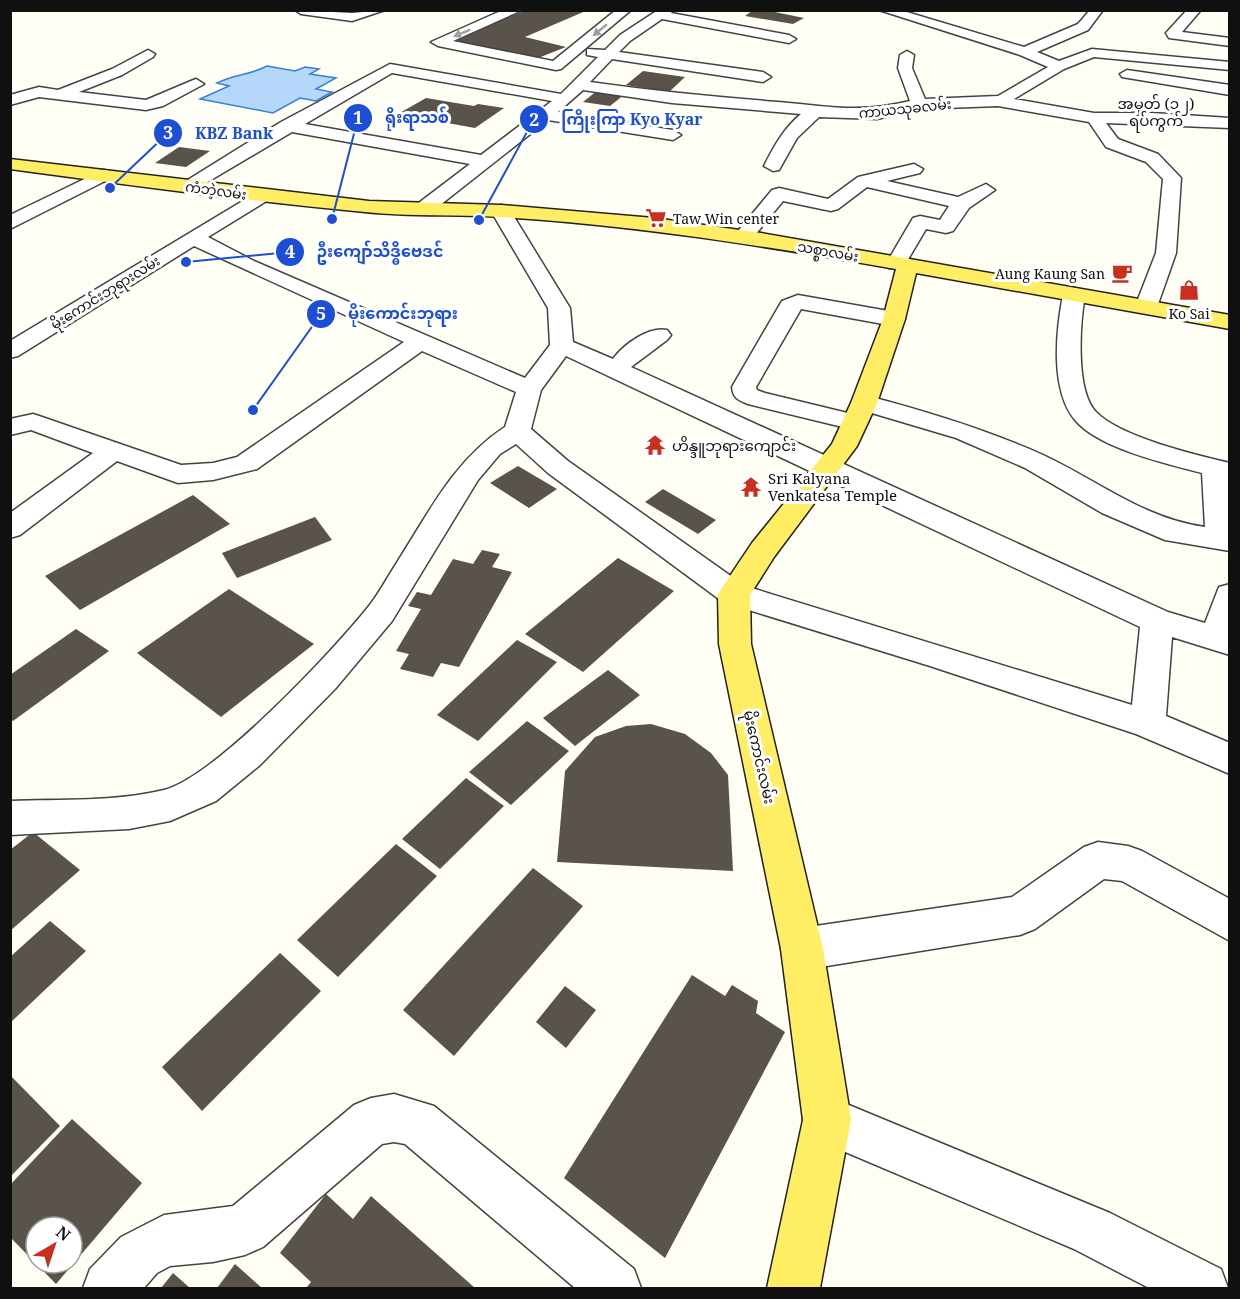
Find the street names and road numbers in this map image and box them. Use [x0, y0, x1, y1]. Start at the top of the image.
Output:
street label: ကာယသုခလမ်း [858, 94, 953, 125]
street label: ကံဘဲ့လမ်း [184, 176, 248, 205]
street label: သစ္စာလမ်း [795, 236, 860, 269]
street label: မိုးကောင်းဘုရားလမ်း [47, 251, 165, 336]
street label: မိုးကောင်းလမ်း [737, 708, 780, 806]

